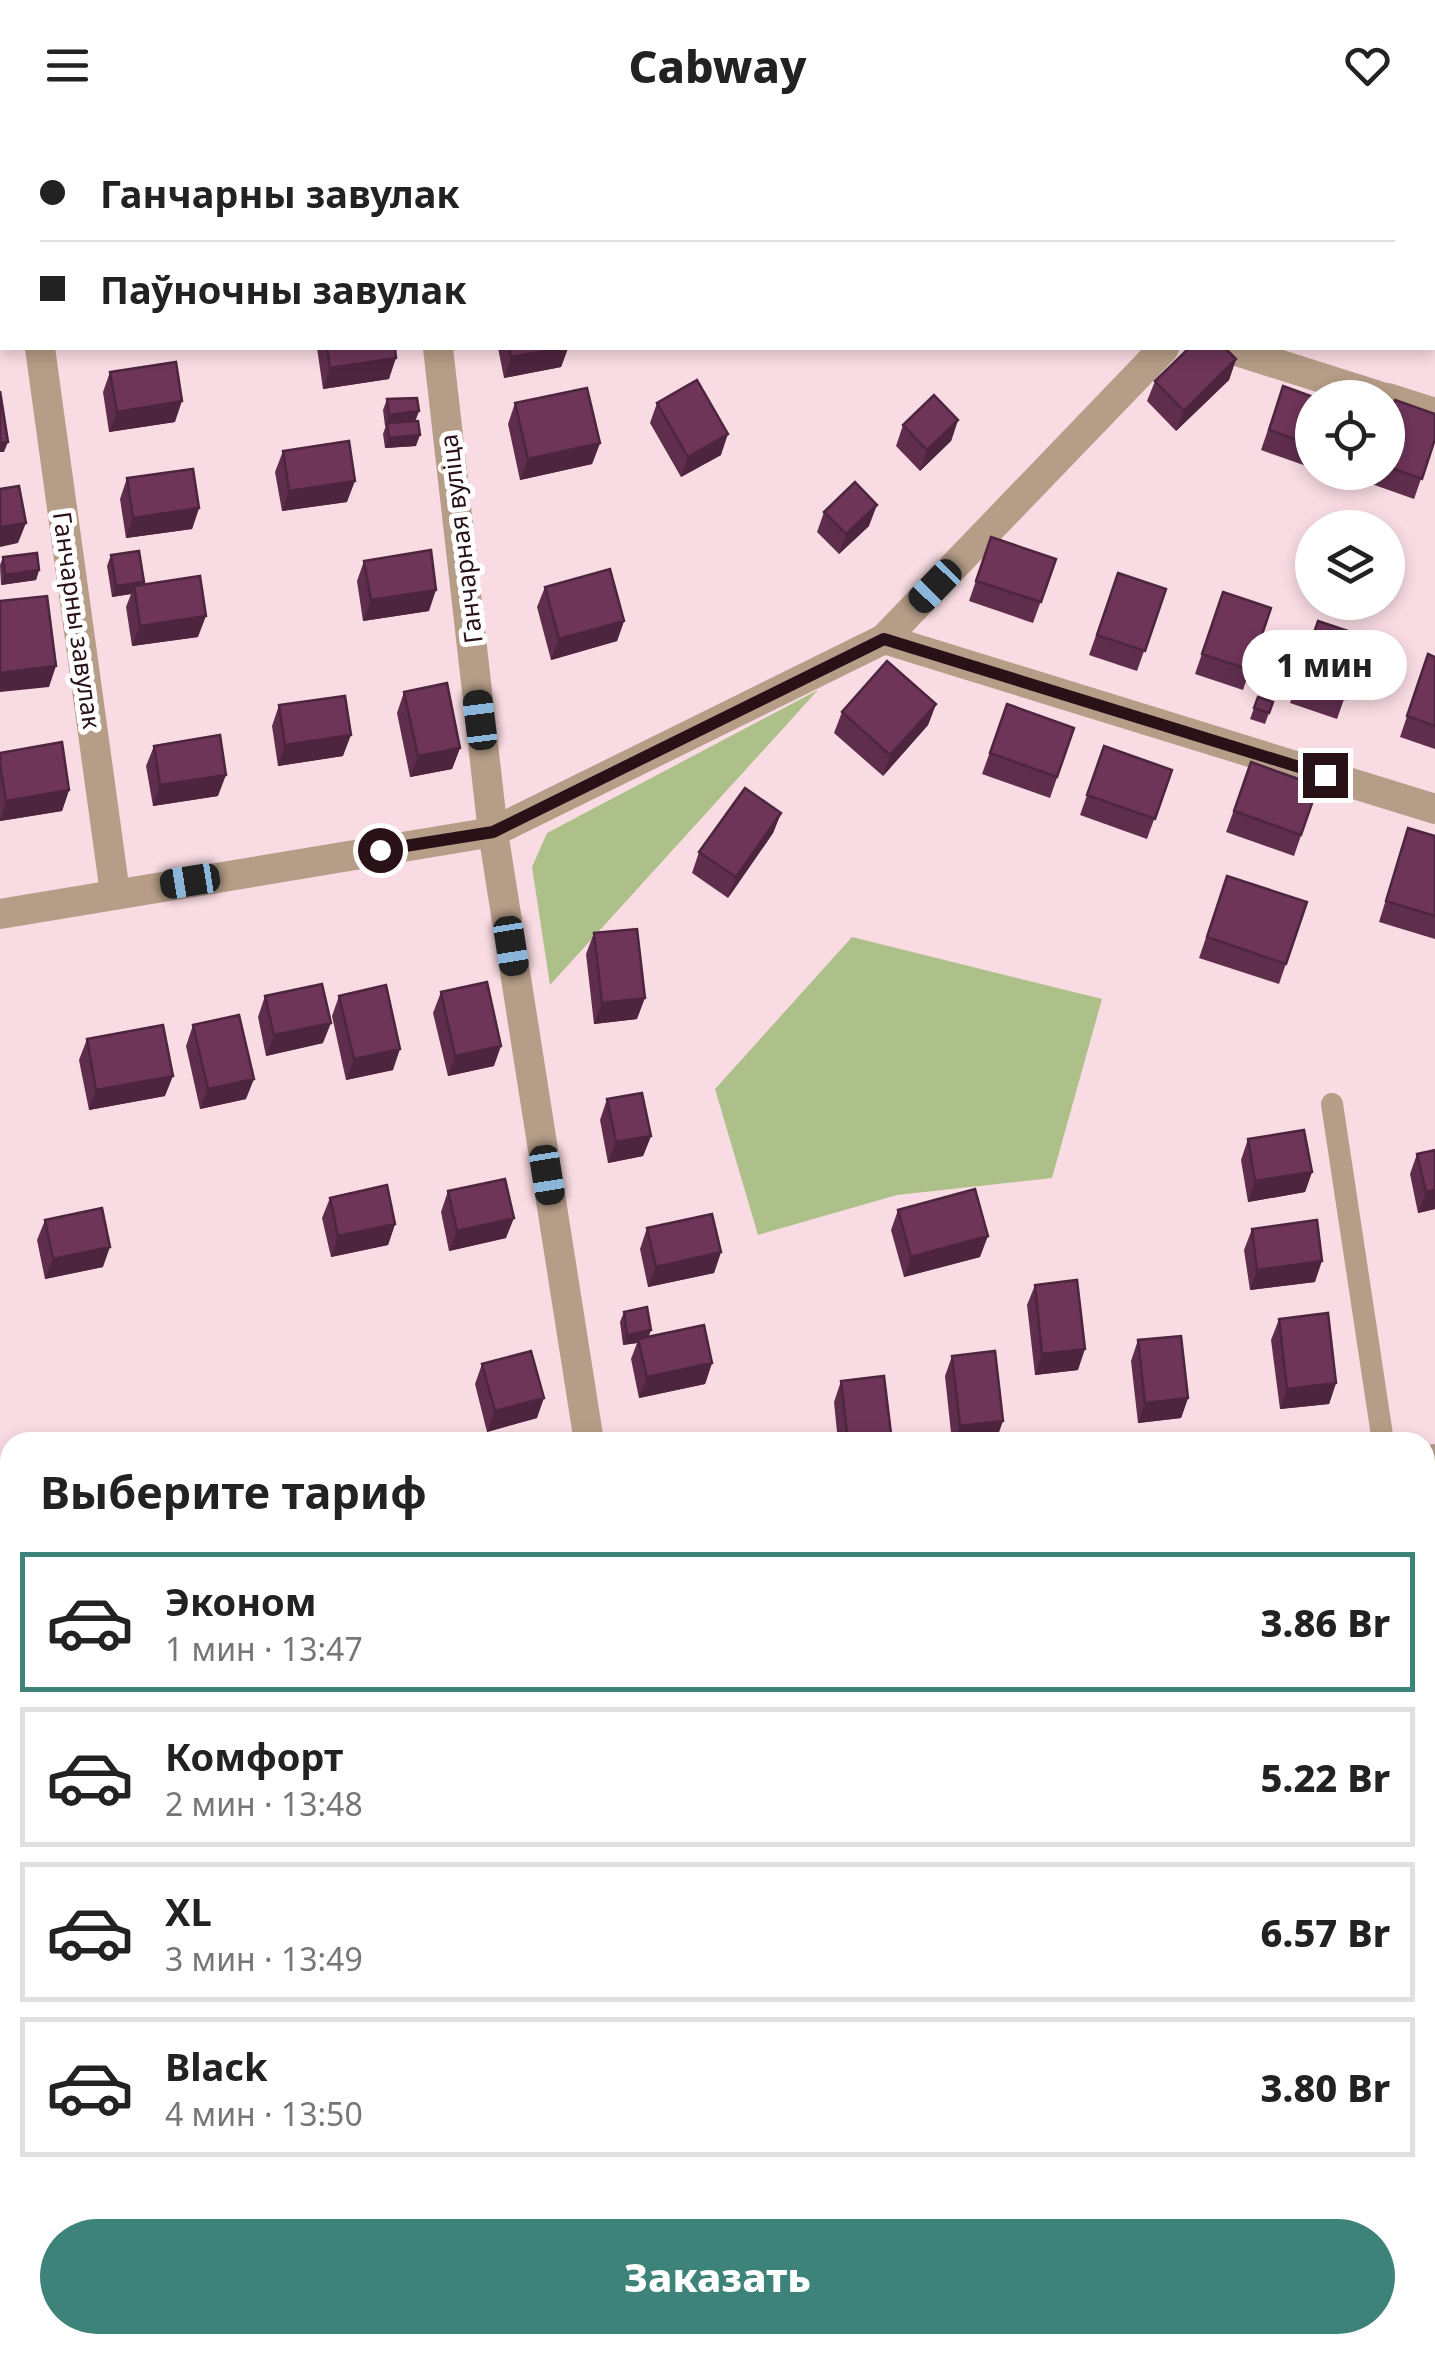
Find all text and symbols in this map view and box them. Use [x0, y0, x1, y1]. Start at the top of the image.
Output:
text: Cabway [629, 35, 806, 96]
icon: menu [40, 38, 95, 93]
icon: heart [1340, 38, 1395, 93]
text: Ганчарны завулак [100, 167, 460, 219]
text: Паўночны завулак [100, 263, 467, 315]
map controls [1295, 380, 1405, 620]
button: locate [1295, 380, 1405, 490]
street label: Ганчарная вуліца [430, 432, 490, 646]
street label: Ганчарны завулак [46, 509, 110, 731]
button: layers [1295, 510, 1405, 620]
car [903, 554, 967, 618]
callout: 1 мин [1242, 630, 1408, 700]
text: 1 мин [1276, 643, 1373, 686]
car [461, 688, 499, 752]
route end [1303, 753, 1348, 798]
route start [358, 828, 403, 873]
car [158, 861, 222, 901]
car [491, 914, 531, 978]
car [527, 1143, 567, 1207]
text: Выберите тариф [40, 1461, 427, 1522]
text: Эконом [165, 1575, 317, 1627]
icon: car [45, 1577, 135, 1667]
text: 3.86 Br [1261, 1596, 1390, 1648]
text: 1 мин · 13:47 [165, 1627, 363, 1670]
text: Комфорт [165, 1730, 343, 1782]
icon: car [45, 1732, 135, 1822]
text: 5.22 Br [1261, 1751, 1390, 1803]
text: 2 мин · 13:48 [165, 1782, 363, 1825]
text: XL [165, 1885, 212, 1937]
icon: car [45, 1887, 135, 1977]
text: 6.57 Br [1261, 1906, 1390, 1958]
text: 3 мин · 13:49 [165, 1937, 363, 1980]
text: Black [165, 2040, 268, 2092]
icon: car [45, 2042, 135, 2132]
text: 3.80 Br [1261, 2061, 1390, 2113]
text: 4 мин · 13:50 [165, 2092, 363, 2135]
button: Заказать [40, 2219, 1395, 2334]

